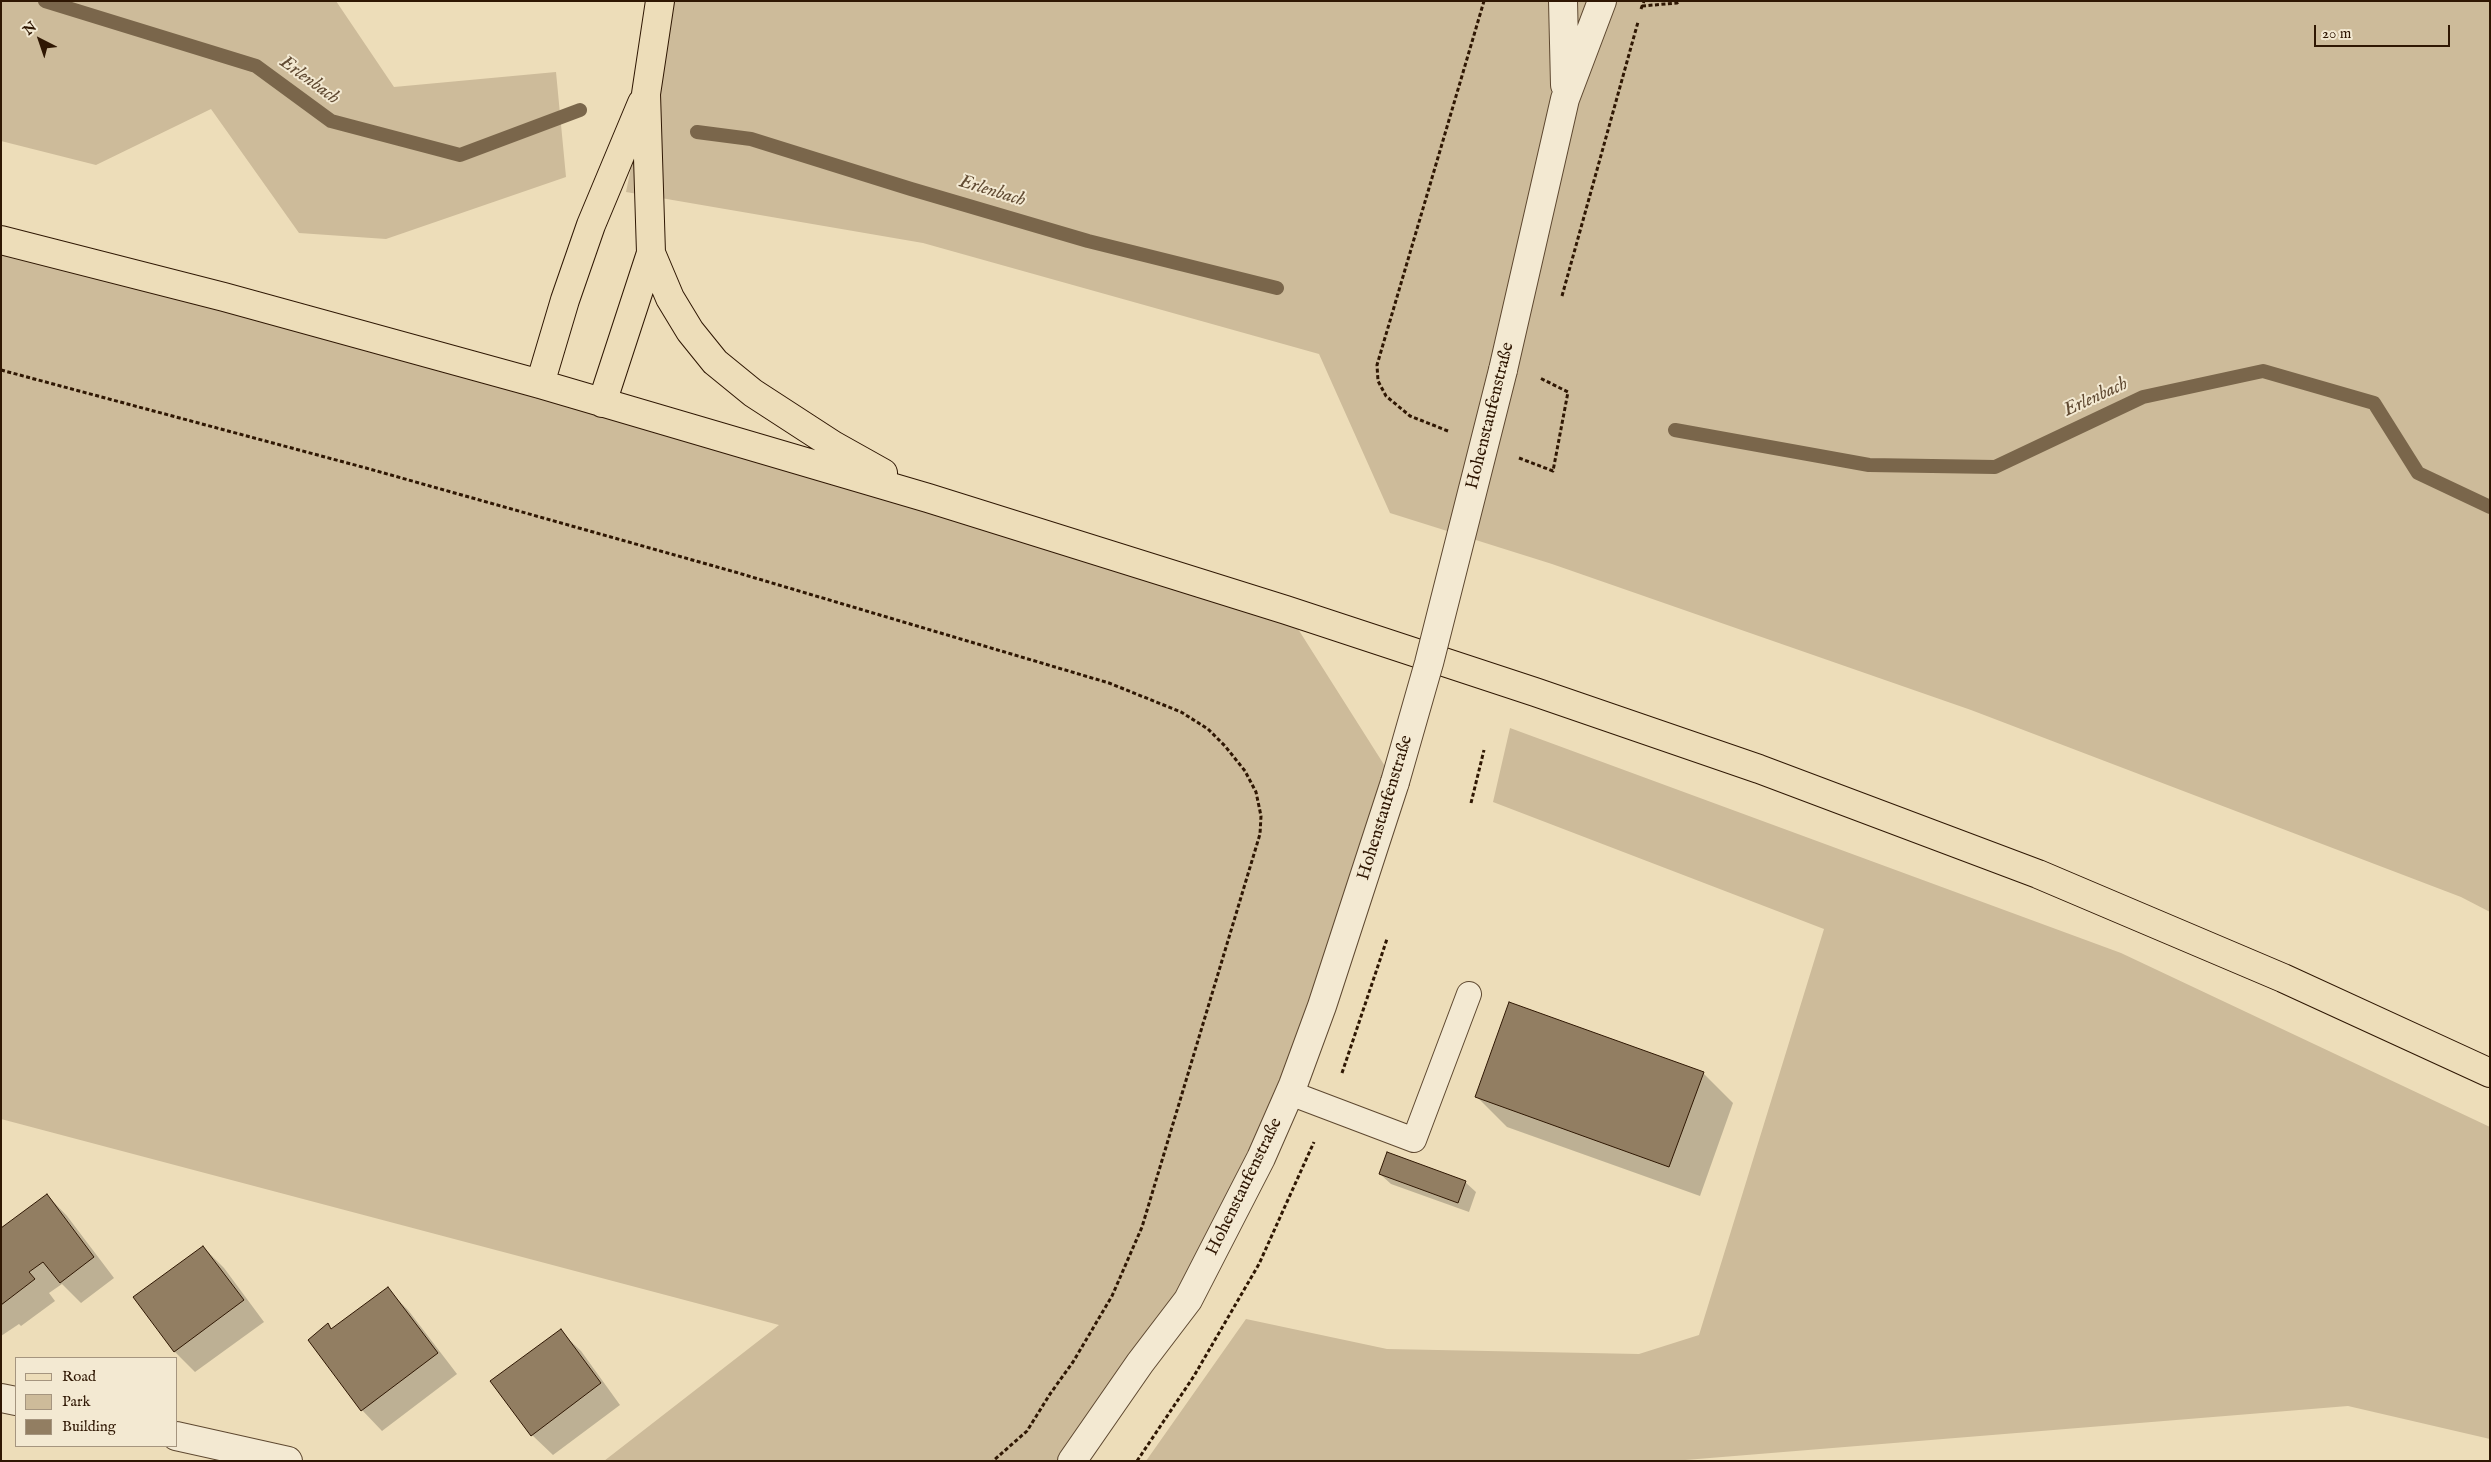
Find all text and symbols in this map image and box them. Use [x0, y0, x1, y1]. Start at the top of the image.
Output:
north arrow [15, 15, 65, 65]
scale bar [2316, 15, 2452, 47]
text: N [20, 18, 41, 39]
text: 20 m [2322, 24, 2351, 43]
water label: Erlenbach [275, 52, 343, 110]
water label: Erlenbach [956, 171, 1028, 213]
street label: Hohenstaufenstraße [1462, 340, 1520, 492]
water label: Erlenbach [2060, 373, 2132, 423]
street label: Hohenstaufenstraße [1354, 733, 1418, 883]
street label: Hohenstaufenstraße [1202, 1115, 1288, 1259]
legend [15, 1357, 178, 1447]
text: Road [62, 1367, 96, 1386]
text: Park [62, 1392, 91, 1411]
text: Building [62, 1417, 116, 1436]

